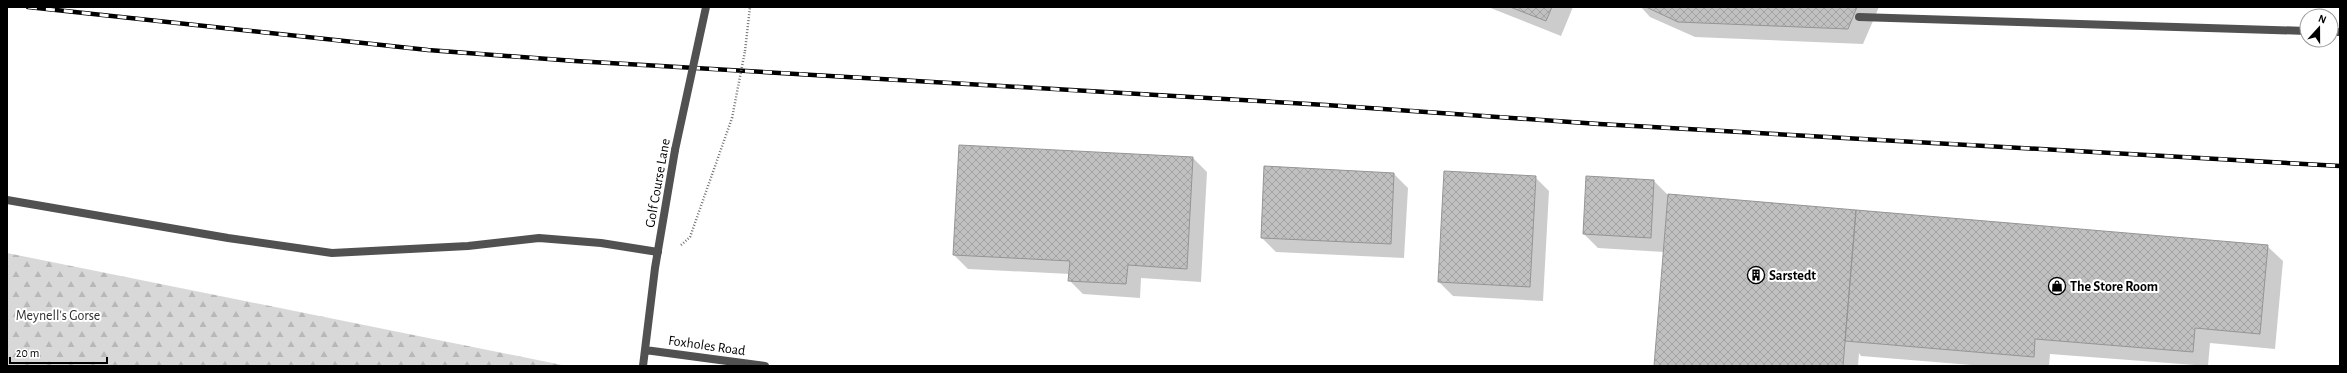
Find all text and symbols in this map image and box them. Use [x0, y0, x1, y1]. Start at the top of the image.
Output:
north arrow [2299, 8, 2339, 48]
text: N [2317, 13, 2328, 26]
street label: Golf Course Lane [643, 138, 673, 229]
building icon: Sarstedt [1746, 265, 1766, 285]
place label: Sarstedt [1769, 269, 1816, 283]
shop icon: The Store Room [2047, 276, 2067, 296]
place label: The Store Room [2070, 280, 2158, 294]
park label: Meynell's Gorse [16, 309, 100, 323]
street label: Foxholes Road [667, 334, 746, 358]
scale bar [10, 339, 107, 365]
text: 20 m [16, 347, 39, 359]

